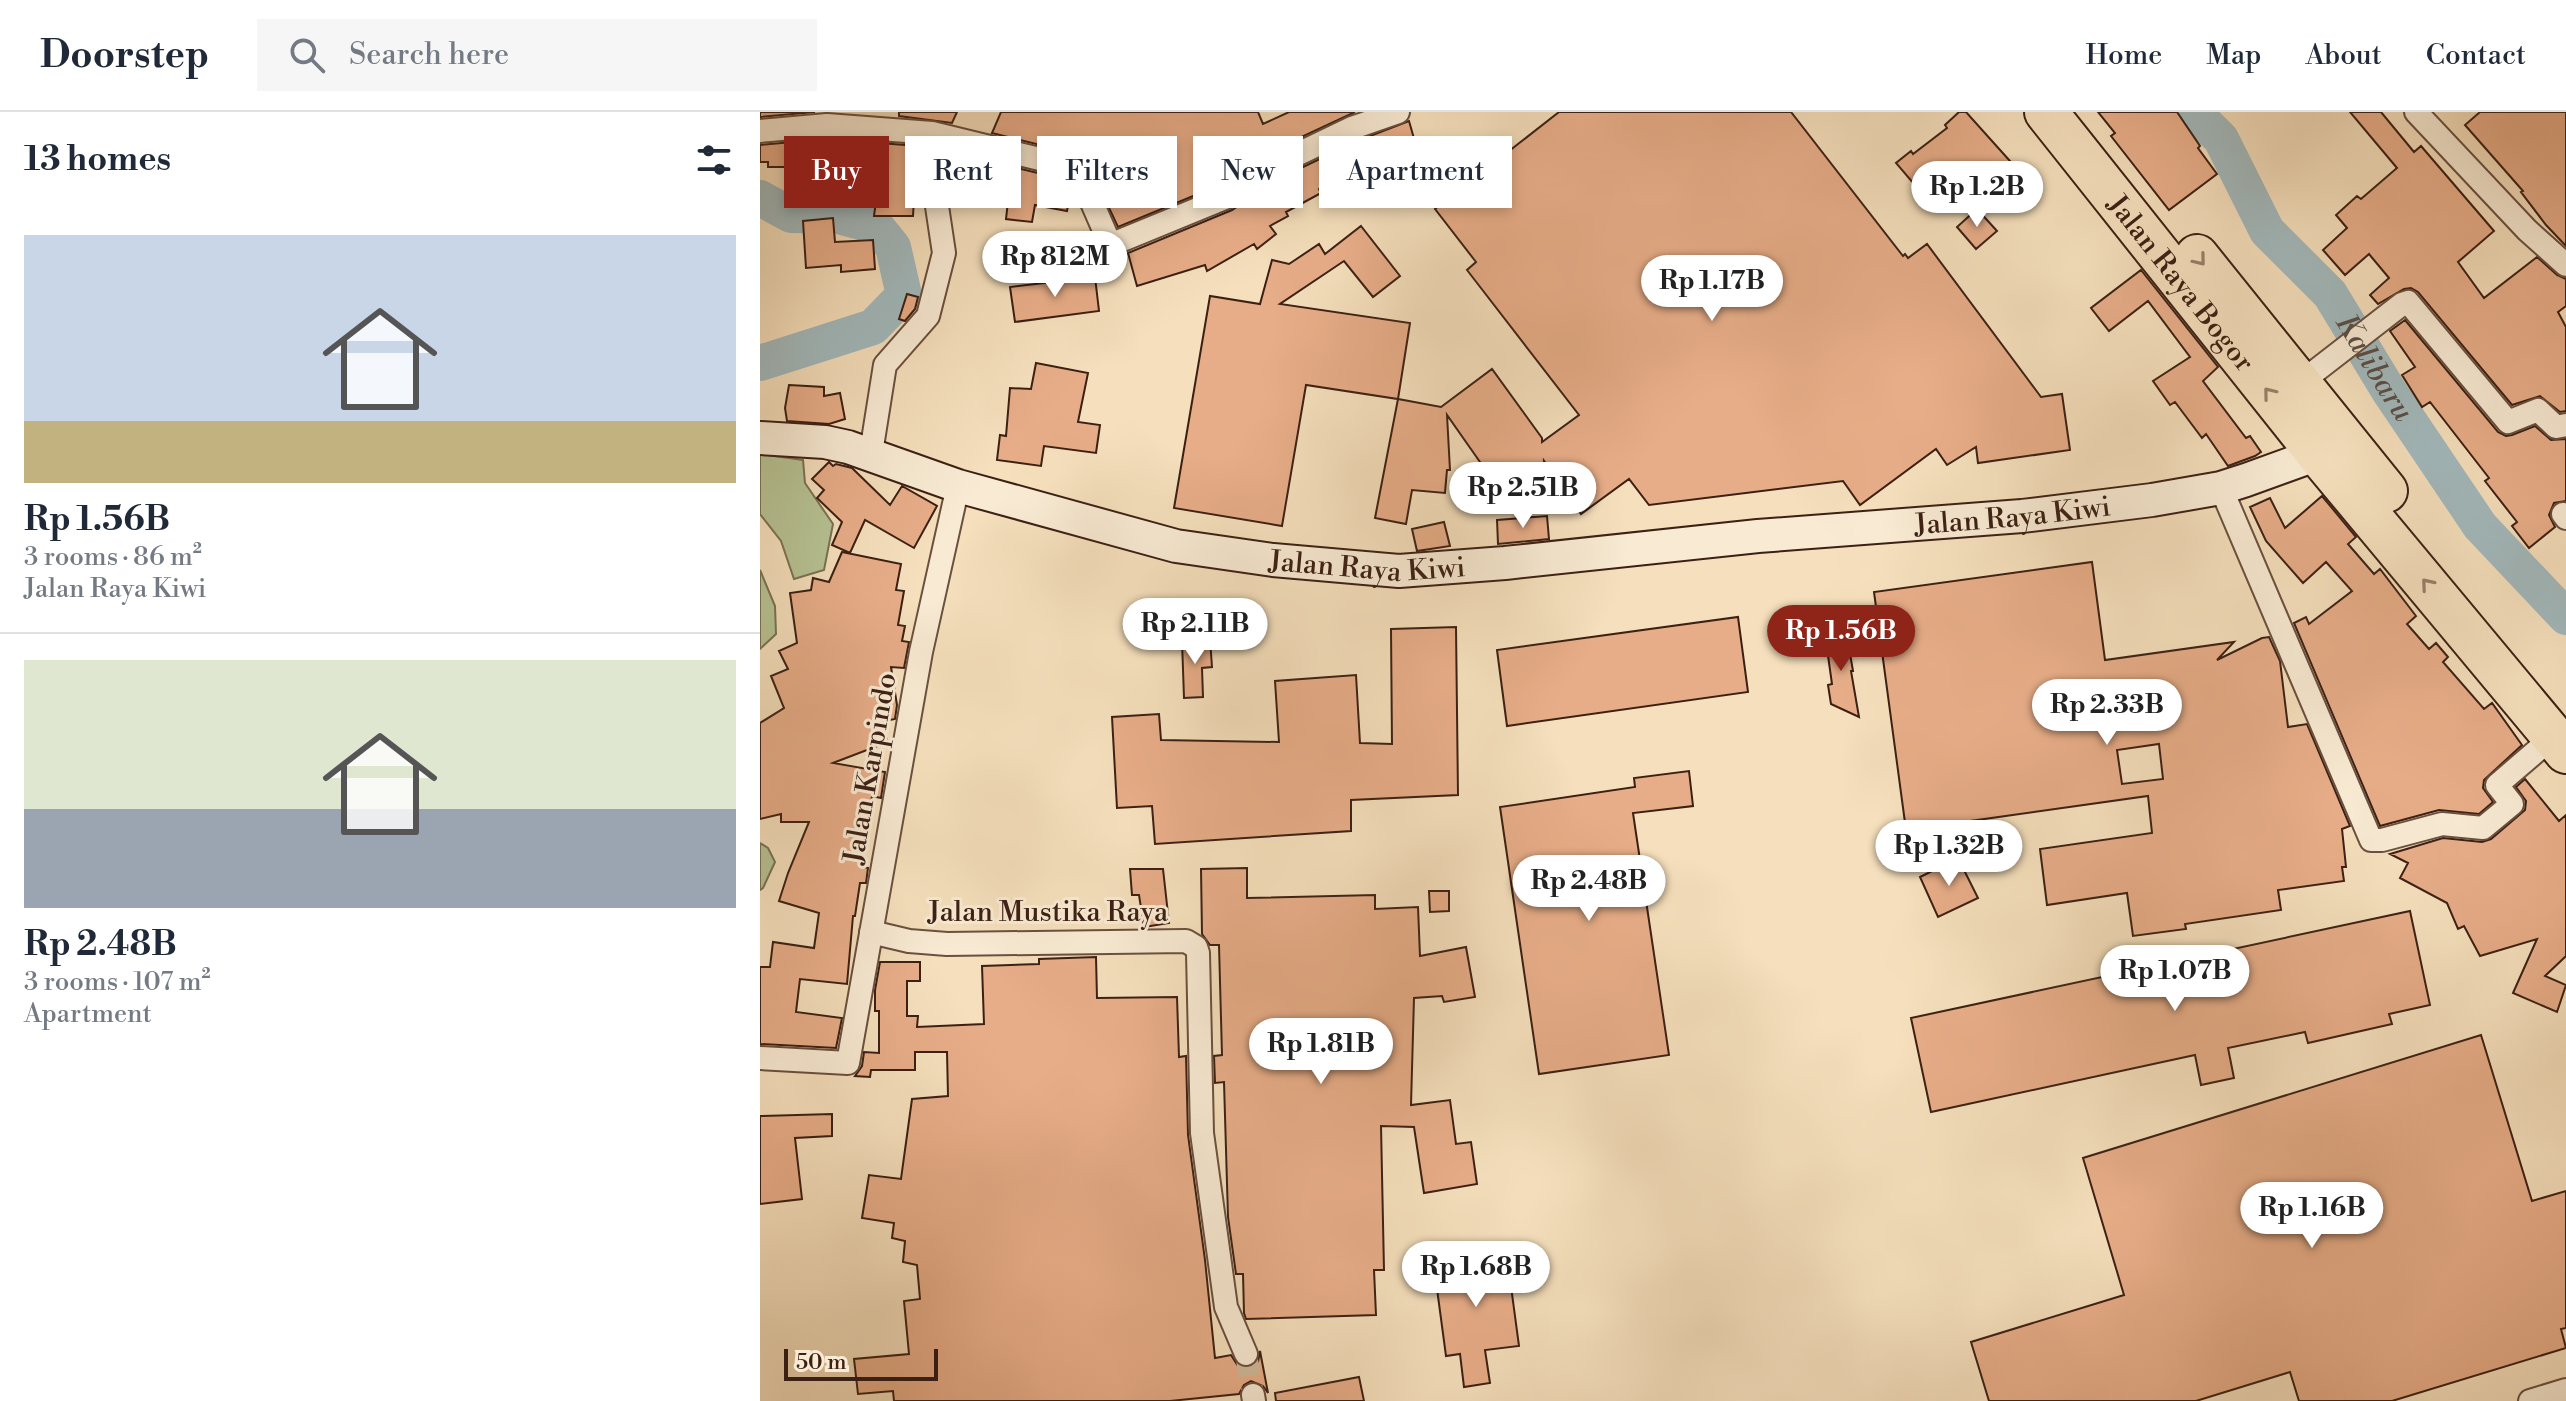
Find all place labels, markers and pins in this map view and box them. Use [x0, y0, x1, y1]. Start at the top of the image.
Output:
pin: Rp 1.2B [1903, 161, 2051, 229]
pin: Rp 812M [981, 231, 1129, 299]
pin: Rp 1.17B [1629, 255, 1795, 323]
pin: Rp 2.51B [1440, 462, 1606, 530]
pin: Rp 2.11B [1112, 598, 1278, 666]
pin: Rp 1.56B [1758, 605, 1924, 673]
pin: Rp 2.33B [2024, 679, 2190, 747]
pin: Rp 1.32B [1866, 820, 2032, 888]
pin: Rp 2.48B [1506, 855, 1672, 923]
pin: Rp 1.07B [2092, 945, 2258, 1013]
pin: Rp 1.81B [1238, 1018, 1404, 1086]
pin: Rp 1.16B [2229, 1182, 2395, 1250]
pin: Rp 1.68B [1393, 1241, 1559, 1309]

